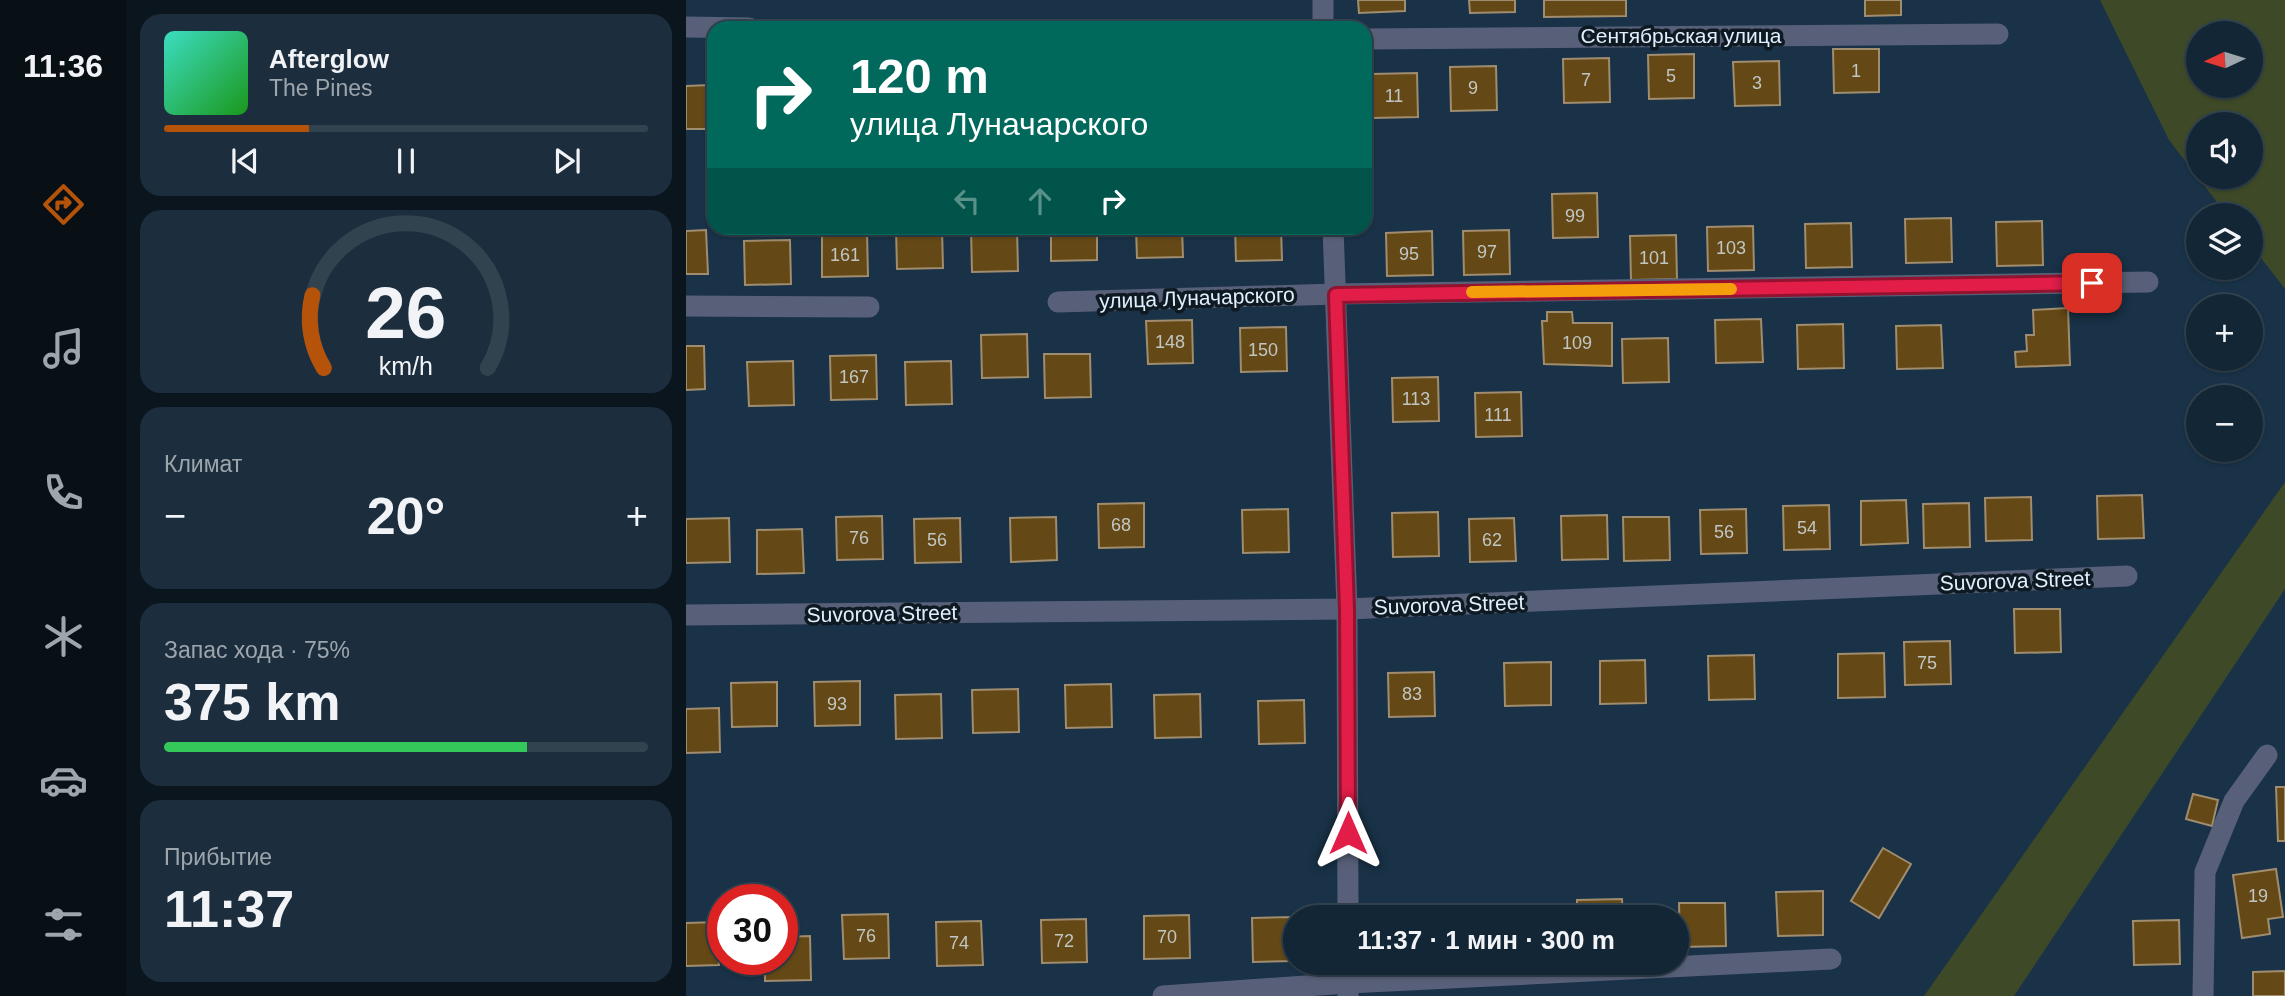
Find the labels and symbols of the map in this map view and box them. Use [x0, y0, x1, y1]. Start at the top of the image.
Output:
north arrow [2186, 21, 2263, 98]
street label: Сентябрьская улица [1581, 24, 1782, 47]
house number: 1 [1851, 61, 1861, 81]
house number: 5 [1666, 66, 1676, 86]
house number: 7 [1581, 70, 1591, 90]
house number: 3 [1752, 73, 1762, 93]
house number: 9 [1468, 78, 1478, 98]
house number: 11 [1385, 86, 1403, 106]
house number: 99 [1565, 206, 1585, 226]
house number: 103 [1716, 238, 1746, 258]
house number: 97 [1477, 242, 1497, 262]
house number: 95 [1399, 244, 1419, 264]
house number: 161 [830, 245, 860, 265]
house number: 101 [1639, 248, 1669, 268]
pin [2062, 253, 2122, 313]
street label: улица Луначарского [1099, 283, 1295, 312]
house number: 148 [1155, 332, 1185, 352]
house number: 109 [1562, 333, 1592, 353]
house number: 150 [1248, 340, 1278, 360]
house number: 167 [839, 367, 869, 387]
house number: 113 [1402, 389, 1430, 409]
house number: 111 [1484, 405, 1512, 425]
house number: 68 [1111, 515, 1131, 535]
house number: 54 [1797, 518, 1817, 538]
house number: 56 [1714, 522, 1734, 542]
house number: 76 [849, 528, 869, 548]
house number: 56 [927, 530, 947, 550]
house number: 62 [1482, 530, 1502, 550]
street label: Suvorova Street [1939, 566, 2091, 595]
street label: Suvorova Street [1373, 590, 1525, 619]
street label: Suvorova Street [807, 601, 958, 626]
house number: 75 [1917, 653, 1937, 673]
house number: 83 [1402, 684, 1422, 704]
house number: 93 [827, 694, 847, 714]
position arrow [1311, 796, 1385, 870]
speed limit sign: 30 [707, 884, 798, 975]
house number: 19 [2248, 886, 2268, 906]
house number: 76 [856, 926, 876, 946]
house number: 70 [1157, 927, 1177, 947]
house number: 72 [1054, 931, 1074, 951]
house number: 74 [949, 933, 969, 953]

